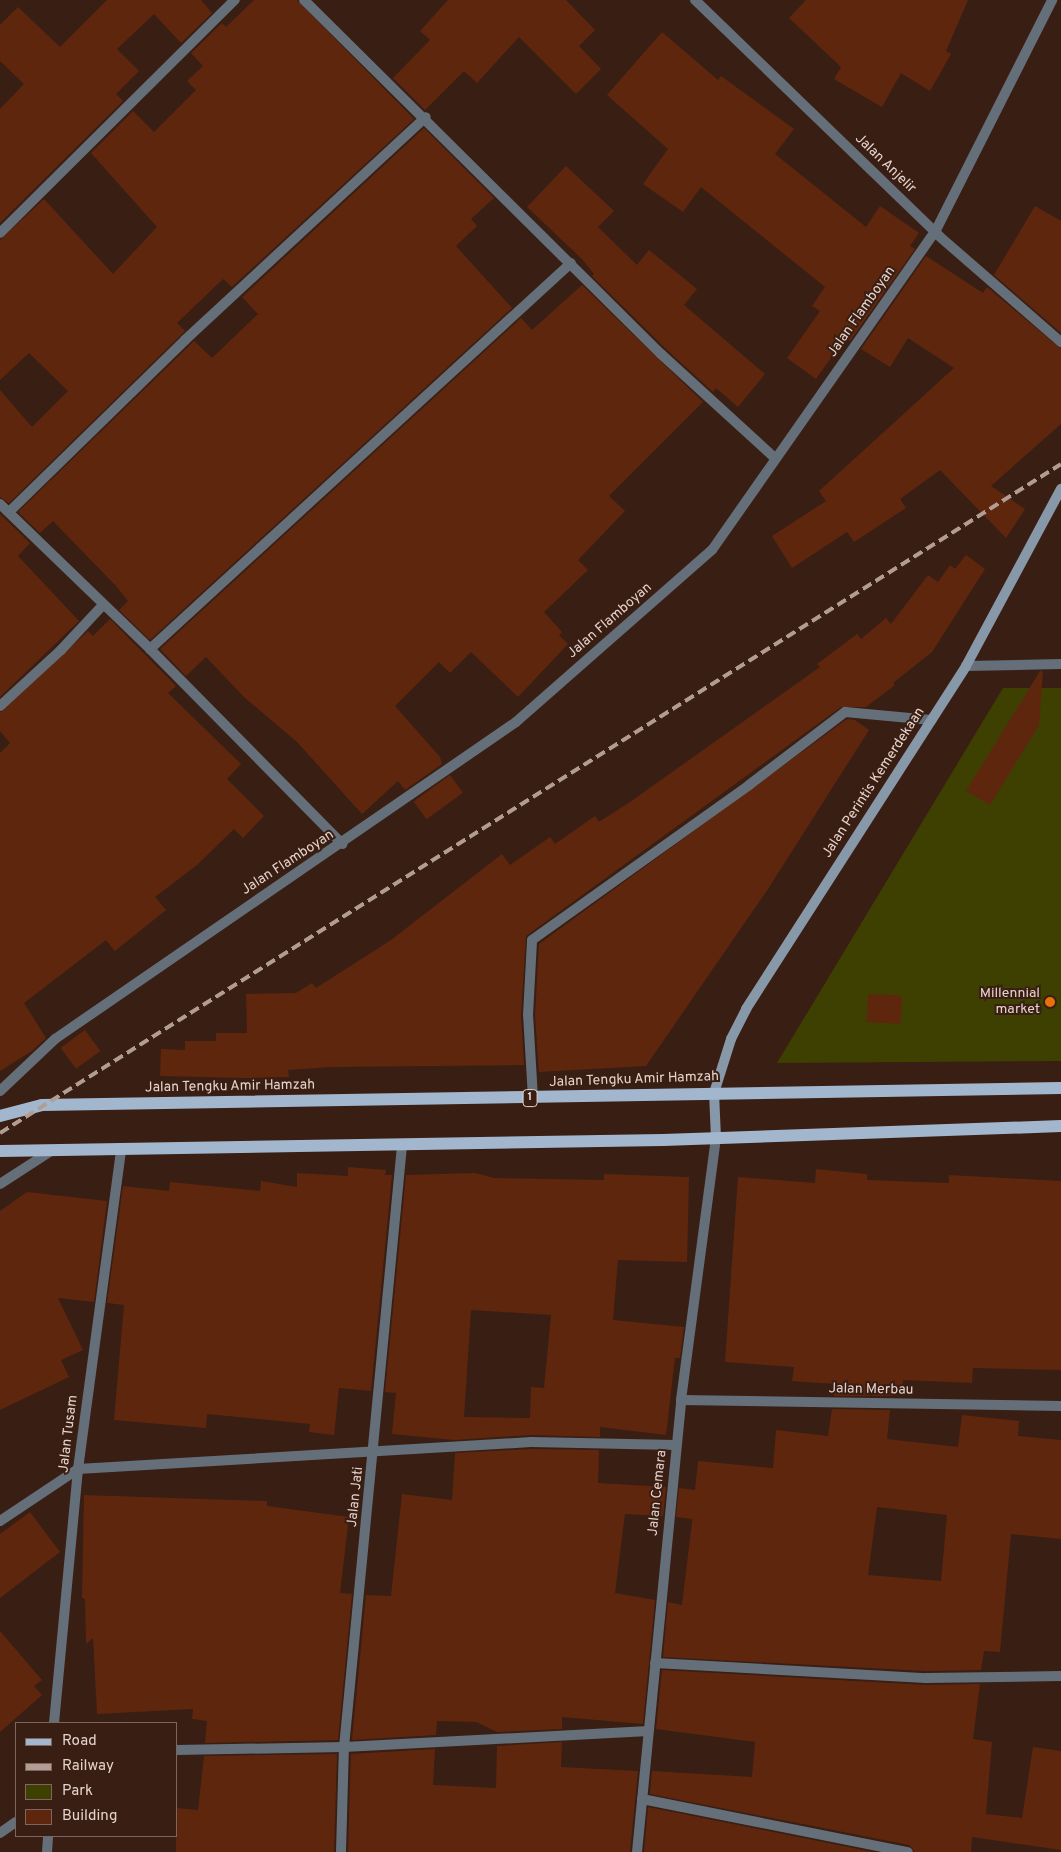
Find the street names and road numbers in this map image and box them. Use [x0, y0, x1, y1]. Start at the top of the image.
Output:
street label: Jalan Anjelir [851, 131, 919, 197]
street label: Jalan Flamboyan [825, 263, 899, 361]
street label: Jalan Flamboyan [564, 580, 656, 662]
street label: Jalan Perintis Kemerdekaan [819, 705, 929, 861]
street label: Jalan Flamboyan [239, 827, 337, 899]
street label: Jalan Tengku Amir Hamzah [548, 1069, 720, 1091]
street label: Jalan Tengku Amir Hamzah [144, 1077, 316, 1097]
road number: 1 [522, 1088, 538, 1108]
street label: Jalan Merbau [828, 1381, 914, 1399]
street label: Jalan Tusam [56, 1394, 82, 1474]
street label: Jalan Cemara [645, 1449, 671, 1537]
street label: Jalan Jati [344, 1466, 368, 1528]

